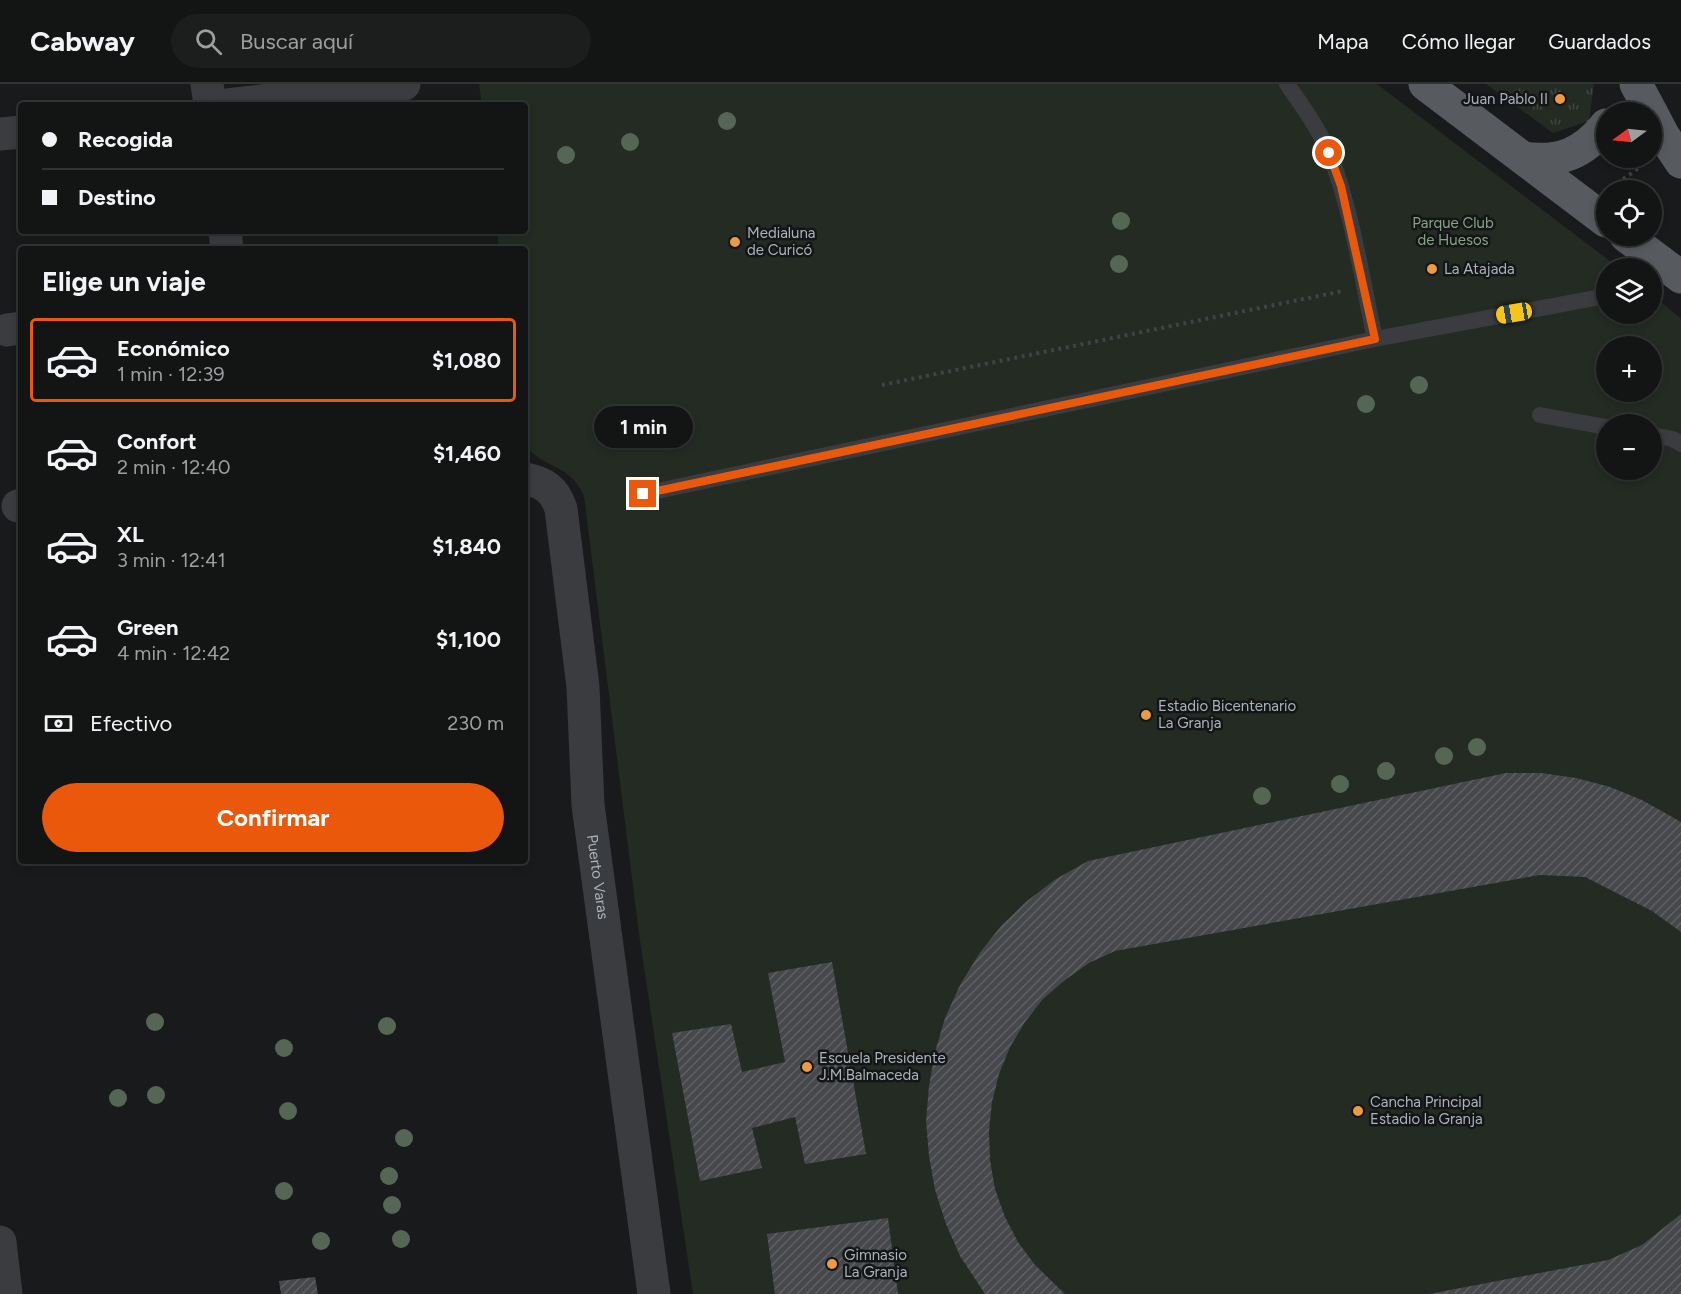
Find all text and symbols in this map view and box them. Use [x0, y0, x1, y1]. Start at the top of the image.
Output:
search box [171, 14, 591, 68]
text: Cabway [30, 24, 135, 58]
icon: search [192, 25, 225, 58]
text: Buscar aquí [240, 28, 353, 55]
text: Mapa [1317, 29, 1369, 54]
text: Cómo llegar [1402, 29, 1515, 54]
text: Guardados [1548, 29, 1651, 54]
place label: Juan Pablo II [1463, 90, 1548, 108]
marker: Juan Pablo II [1553, 92, 1567, 106]
north arrow [1596, 102, 1662, 168]
map controls [1596, 102, 1662, 480]
text: Recogida [78, 126, 173, 153]
route start [1315, 139, 1342, 166]
button: locate [1596, 180, 1662, 246]
text: Destino [78, 184, 156, 211]
park label: Parque Club de Huesos [1412, 214, 1494, 249]
place label: Medialuna de Curicó [747, 224, 816, 259]
marker: Medialuna de Curicó [728, 235, 742, 249]
button: layers [1596, 258, 1662, 324]
place label: La Atajada [1444, 260, 1515, 278]
marker: La Atajada [1425, 262, 1439, 276]
text: Elige un viaje [42, 265, 206, 298]
car [1495, 301, 1533, 325]
icon: car [45, 333, 99, 387]
text: Económico [117, 335, 230, 362]
button: + [1596, 336, 1662, 402]
text: $1,080 [432, 347, 501, 374]
text: 1 min · 12:39 [117, 362, 225, 386]
callout: 1 min [594, 407, 692, 449]
button: − [1596, 414, 1662, 480]
text: 1 min [620, 415, 667, 439]
icon: car [45, 426, 99, 480]
text: Confort [117, 428, 197, 455]
text: $1,460 [433, 440, 501, 467]
text: 2 min · 12:40 [117, 455, 231, 479]
route end [629, 480, 656, 507]
icon: car [45, 519, 99, 573]
text: XL [117, 521, 144, 548]
text: $1,840 [432, 533, 501, 560]
text: 3 min · 12:41 [117, 548, 226, 572]
icon: car [45, 612, 99, 666]
text: Green [117, 614, 179, 641]
text: $1,100 [436, 626, 501, 653]
text: 4 min · 12:42 [117, 641, 230, 665]
place label: Estadio Bicentenario La Granja [1158, 697, 1297, 732]
icon: cash [42, 707, 75, 740]
marker: Estadio Bicentenario La Granja [1139, 708, 1153, 722]
text: Efectivo [90, 710, 172, 737]
text: 230 m [447, 711, 504, 735]
button: Confirmar [42, 783, 504, 852]
street label: Puerto Varas [583, 833, 612, 921]
place label: Escuela Presidente J.M.Balmaceda [819, 1049, 946, 1084]
marker: Escuela Presidente J.M.Balmaceda [800, 1060, 814, 1074]
place label: Cancha Principal Estadio la Granja [1370, 1093, 1483, 1128]
marker: Cancha Principal Estadio la Granja [1351, 1104, 1365, 1118]
place label: Gimnasio La Granja [844, 1246, 907, 1281]
marker: Gimnasio La Granja [825, 1257, 839, 1271]

